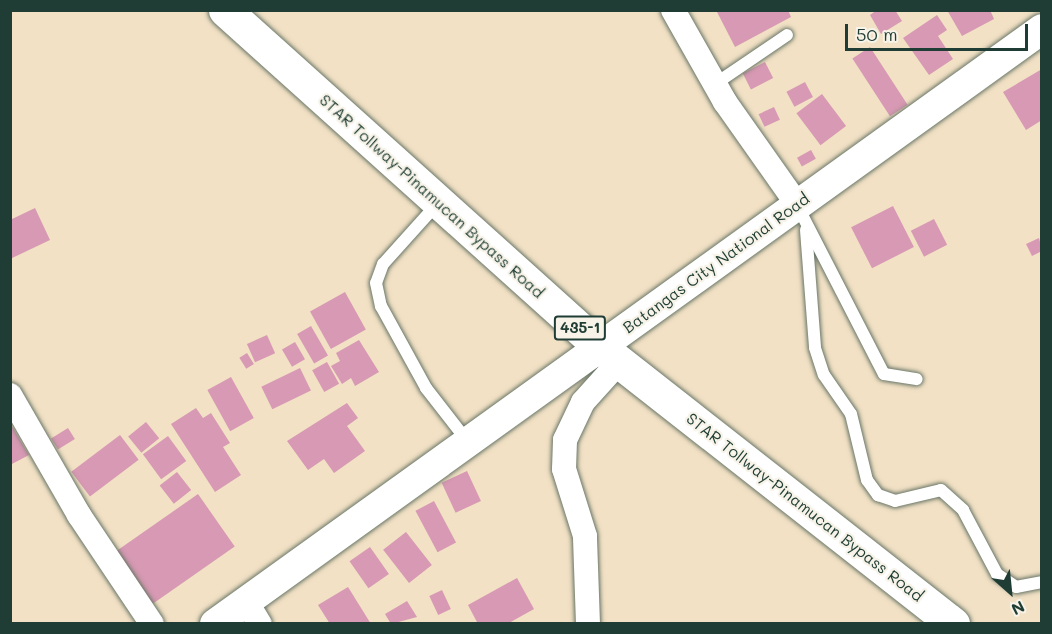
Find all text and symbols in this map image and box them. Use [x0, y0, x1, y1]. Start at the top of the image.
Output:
scale bar [848, 12, 1031, 50]
text: 50 m [856, 22, 898, 46]
street label: STAR Tollway-Pinamucan Bypass Road [316, 90, 548, 302]
street label: Batangas City National Road [619, 189, 813, 337]
road number: 435-1 [553, 316, 607, 340]
street label: STAR Tollway-Pinamucan Bypass Road [683, 409, 927, 605]
north arrow [980, 562, 1040, 622]
text: N [1008, 596, 1029, 621]

